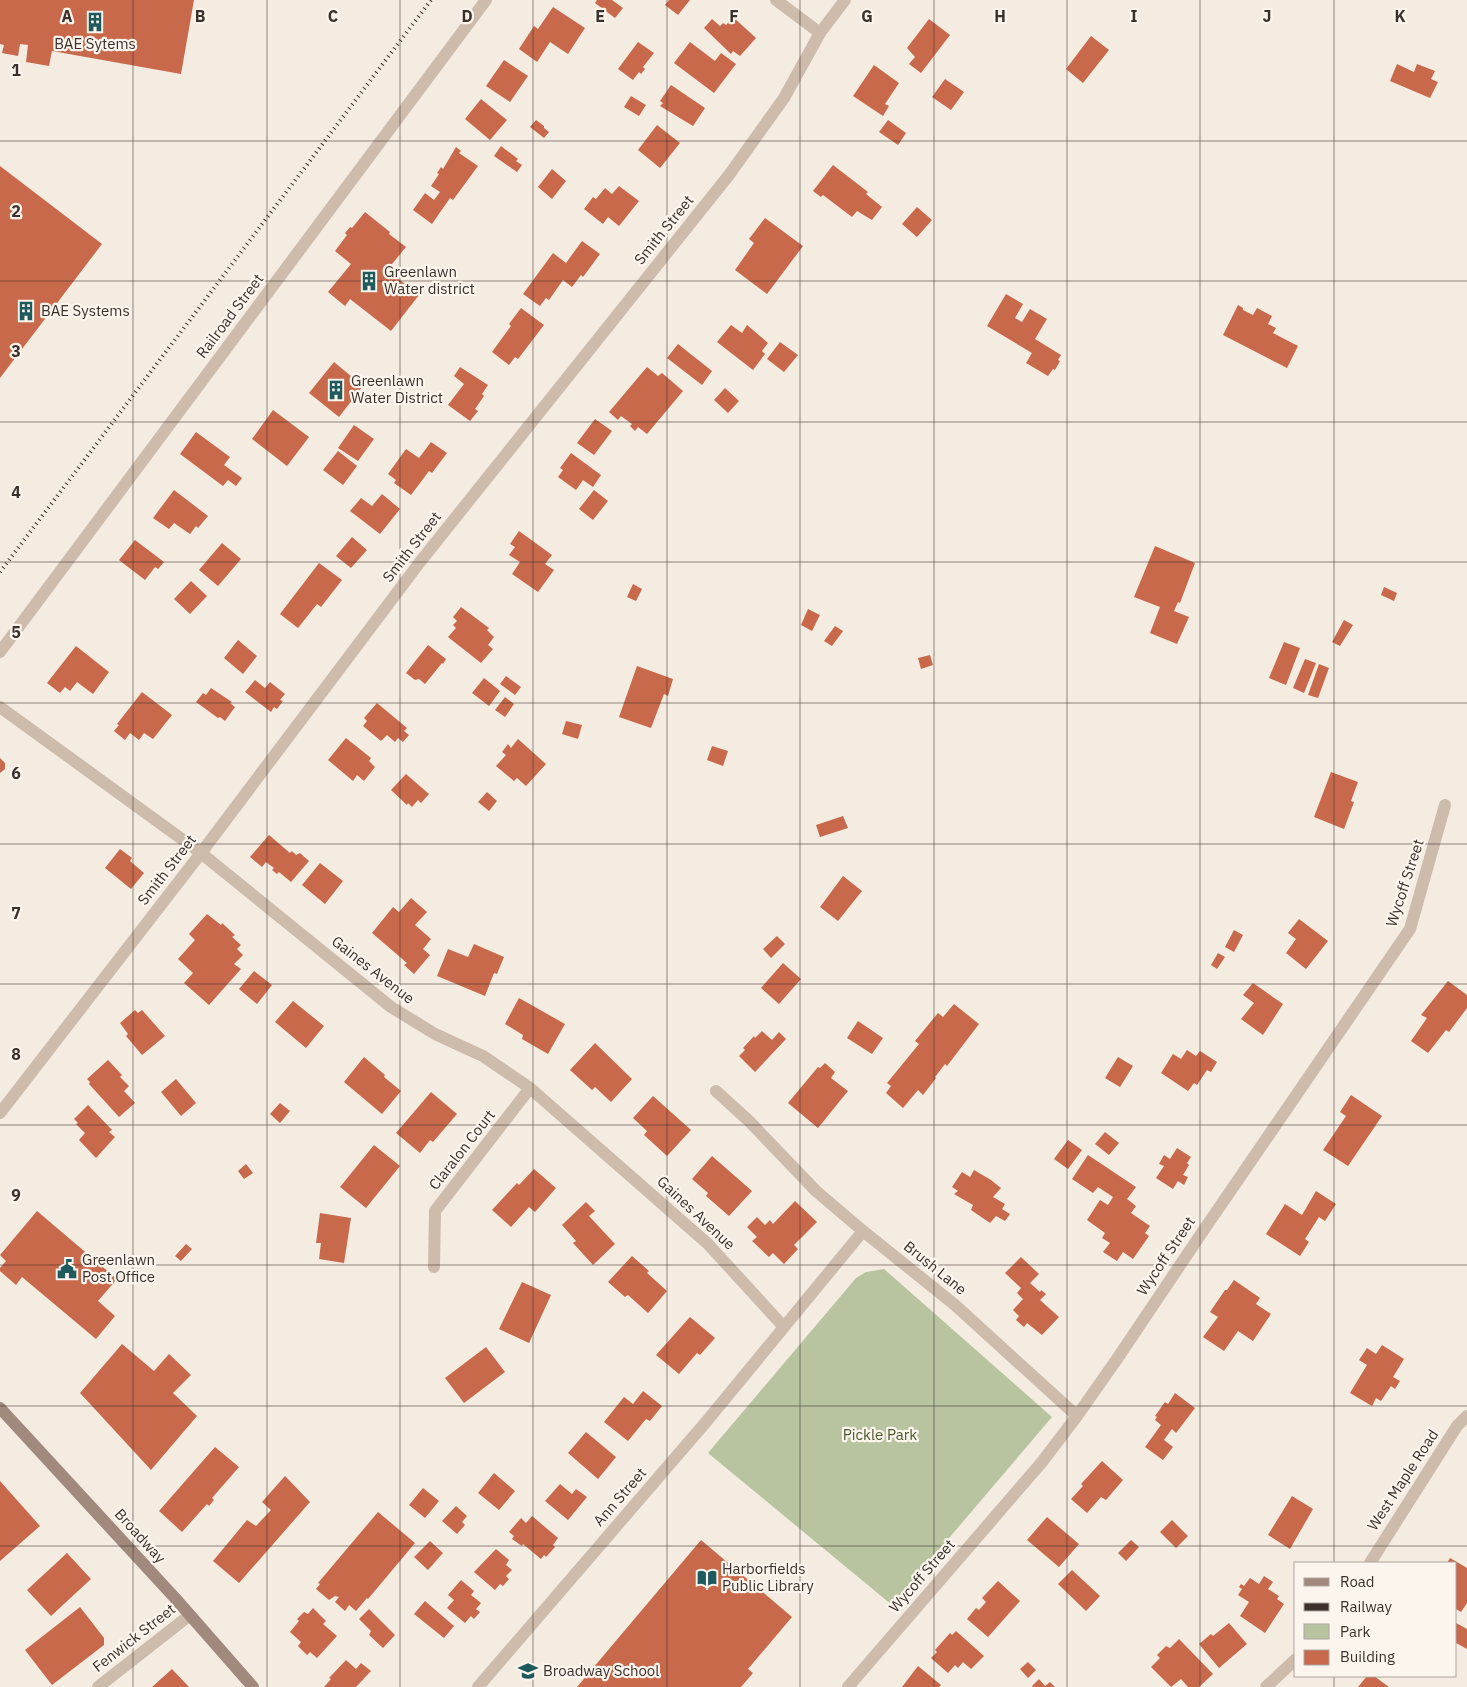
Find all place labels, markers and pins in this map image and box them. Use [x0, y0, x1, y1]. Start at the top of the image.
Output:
building icon: BAE Sytems [84, 11, 106, 33]
place label: BAE Sytems [54, 34, 136, 53]
place label: Greenlawn Water district [384, 262, 475, 298]
building icon: Greenlawn Water district [358, 270, 380, 292]
building icon: BAE Systems [15, 300, 37, 322]
place label: BAE Systems [41, 301, 130, 320]
place label: Greenlawn Water District [351, 371, 443, 407]
building icon: Greenlawn Water District [325, 379, 347, 401]
place label: Greenlawn Post Office [82, 1250, 155, 1286]
public building icon: Greenlawn Post Office [56, 1258, 78, 1280]
place label: Harborfields Public Library [722, 1559, 814, 1595]
library icon: Harborfields Public Library [696, 1567, 718, 1589]
school or university icon: Broadway School [517, 1660, 539, 1682]
place label: Broadway School [543, 1661, 659, 1680]

